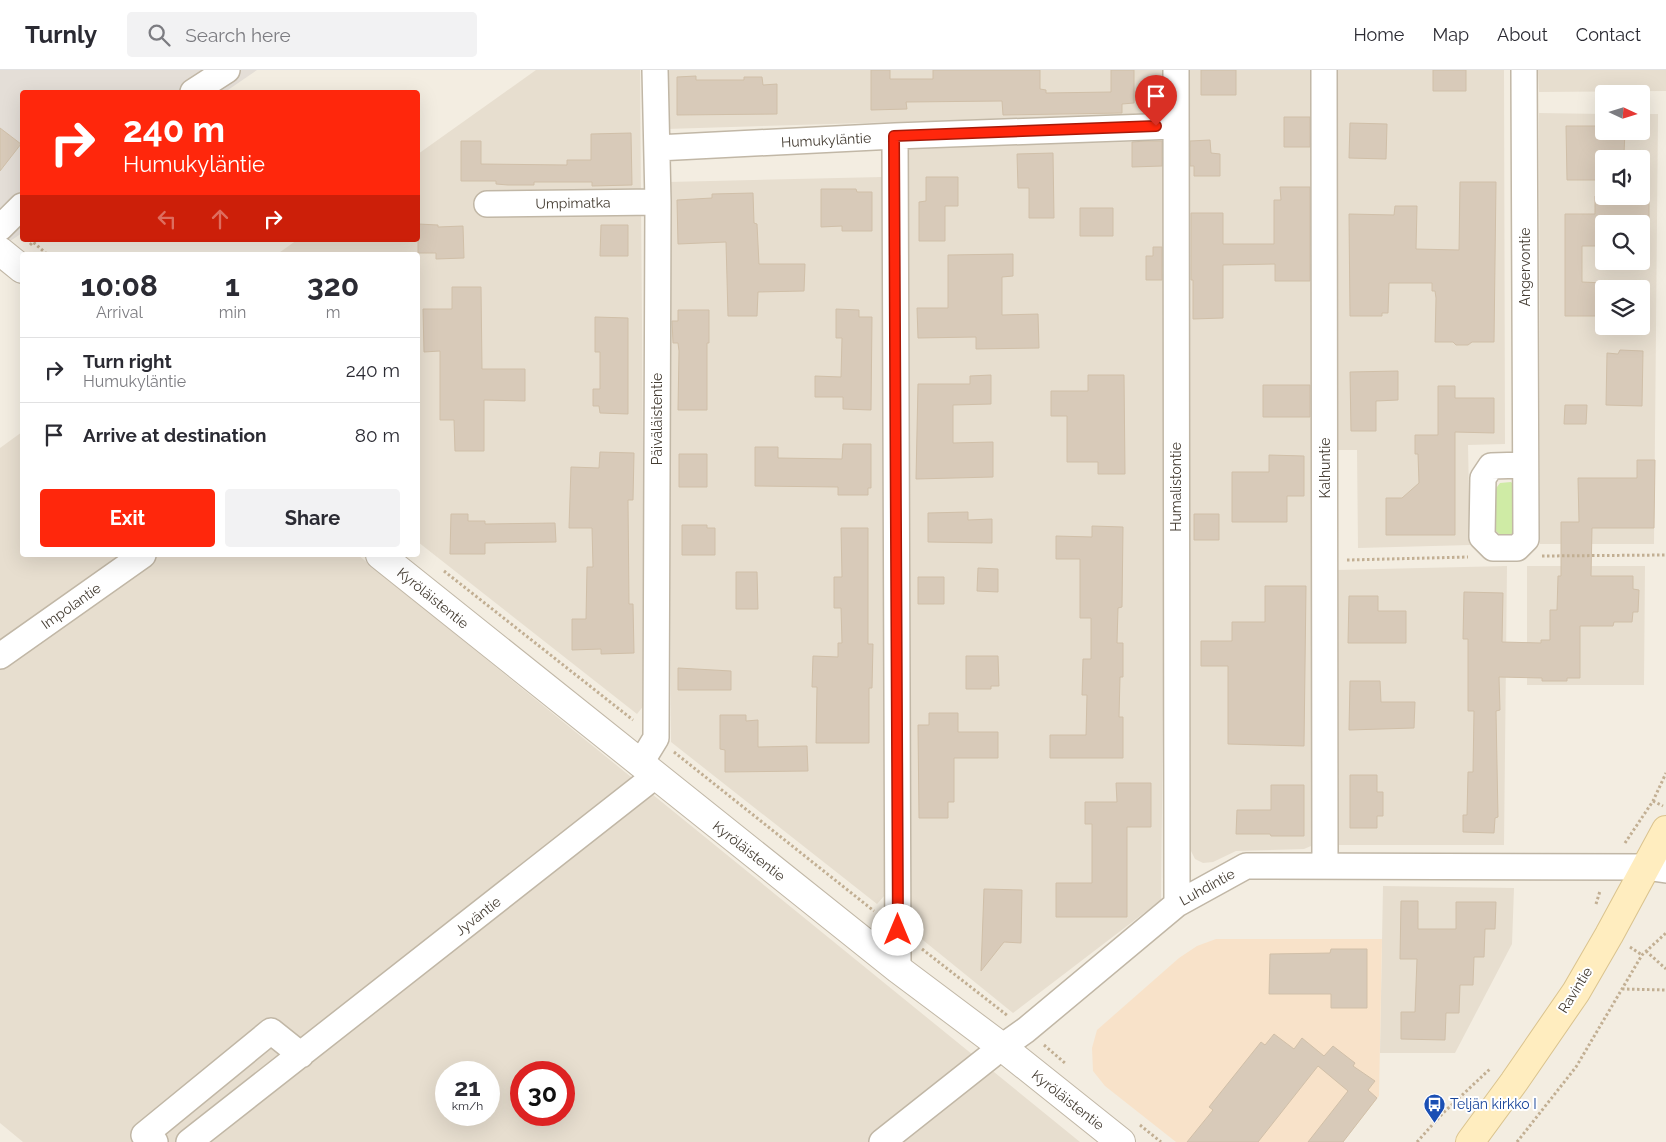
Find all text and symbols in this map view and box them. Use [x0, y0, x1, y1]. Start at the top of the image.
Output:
search box [127, 12, 477, 57]
text: Turnly [25, 20, 97, 49]
icon: search [145, 21, 173, 49]
text: Search here [185, 24, 291, 46]
text: Home [1353, 24, 1404, 45]
text: Map [1432, 24, 1469, 45]
text: About [1497, 24, 1548, 45]
text: Contact [1576, 24, 1641, 45]
pin [1135, 75, 1177, 126]
icon: arrive [1142, 82, 1170, 110]
north arrow [1595, 85, 1650, 140]
map controls [1595, 85, 1650, 335]
text: 240 m [123, 109, 225, 150]
icon: right [40, 110, 105, 175]
street label: Humukyläntie [780, 130, 872, 150]
button: sound [1595, 150, 1650, 205]
text: Humukyläntie [123, 151, 265, 177]
street label: Umpimatka [535, 194, 611, 212]
icon: left [153, 205, 181, 233]
icon: ahead [206, 205, 234, 233]
icon: right [259, 205, 287, 233]
button: search [1595, 215, 1650, 270]
street label: Angervontie [1517, 227, 1533, 307]
text: 10:08 [81, 268, 158, 303]
text: 1 [225, 268, 240, 303]
text: 320 [307, 268, 359, 303]
button: layers [1595, 280, 1650, 335]
text: Arrival [96, 303, 143, 322]
text: min [219, 303, 246, 322]
text: m [326, 303, 340, 322]
text: Turn right [83, 350, 172, 372]
icon: right [40, 356, 68, 384]
text: 240 m [346, 359, 400, 381]
text: Humukyläntie [83, 372, 186, 391]
street label: Päiväläistentie [649, 373, 665, 465]
icon: arrive [40, 421, 68, 449]
text: Arrive at destination [83, 424, 267, 446]
text: 80 m [355, 424, 400, 446]
street label: Kalhuntie [1317, 438, 1333, 498]
street label: Humalistontie [1168, 442, 1184, 532]
button: Exit [40, 489, 215, 547]
button: Share [225, 489, 400, 547]
street label: Kyröläistentie [394, 564, 472, 632]
street label: Impolantie [38, 580, 104, 632]
street label: Kyröläistentie [710, 818, 788, 884]
street label: Luhdintie [1177, 865, 1237, 909]
street label: Jyväntie [452, 893, 504, 939]
position arrow [871, 903, 923, 955]
street label: Ravintie [1555, 964, 1595, 1016]
speed limit sign: 30 [510, 1061, 575, 1126]
street label: Kyröläistentie [1029, 1067, 1107, 1133]
text: 21 [454, 1072, 481, 1102]
bus stop icon: Teljän kirkko I [1422, 1092, 1446, 1123]
place label: Teljän kirkko I [1450, 1096, 1537, 1112]
text: km/h [452, 1099, 483, 1113]

